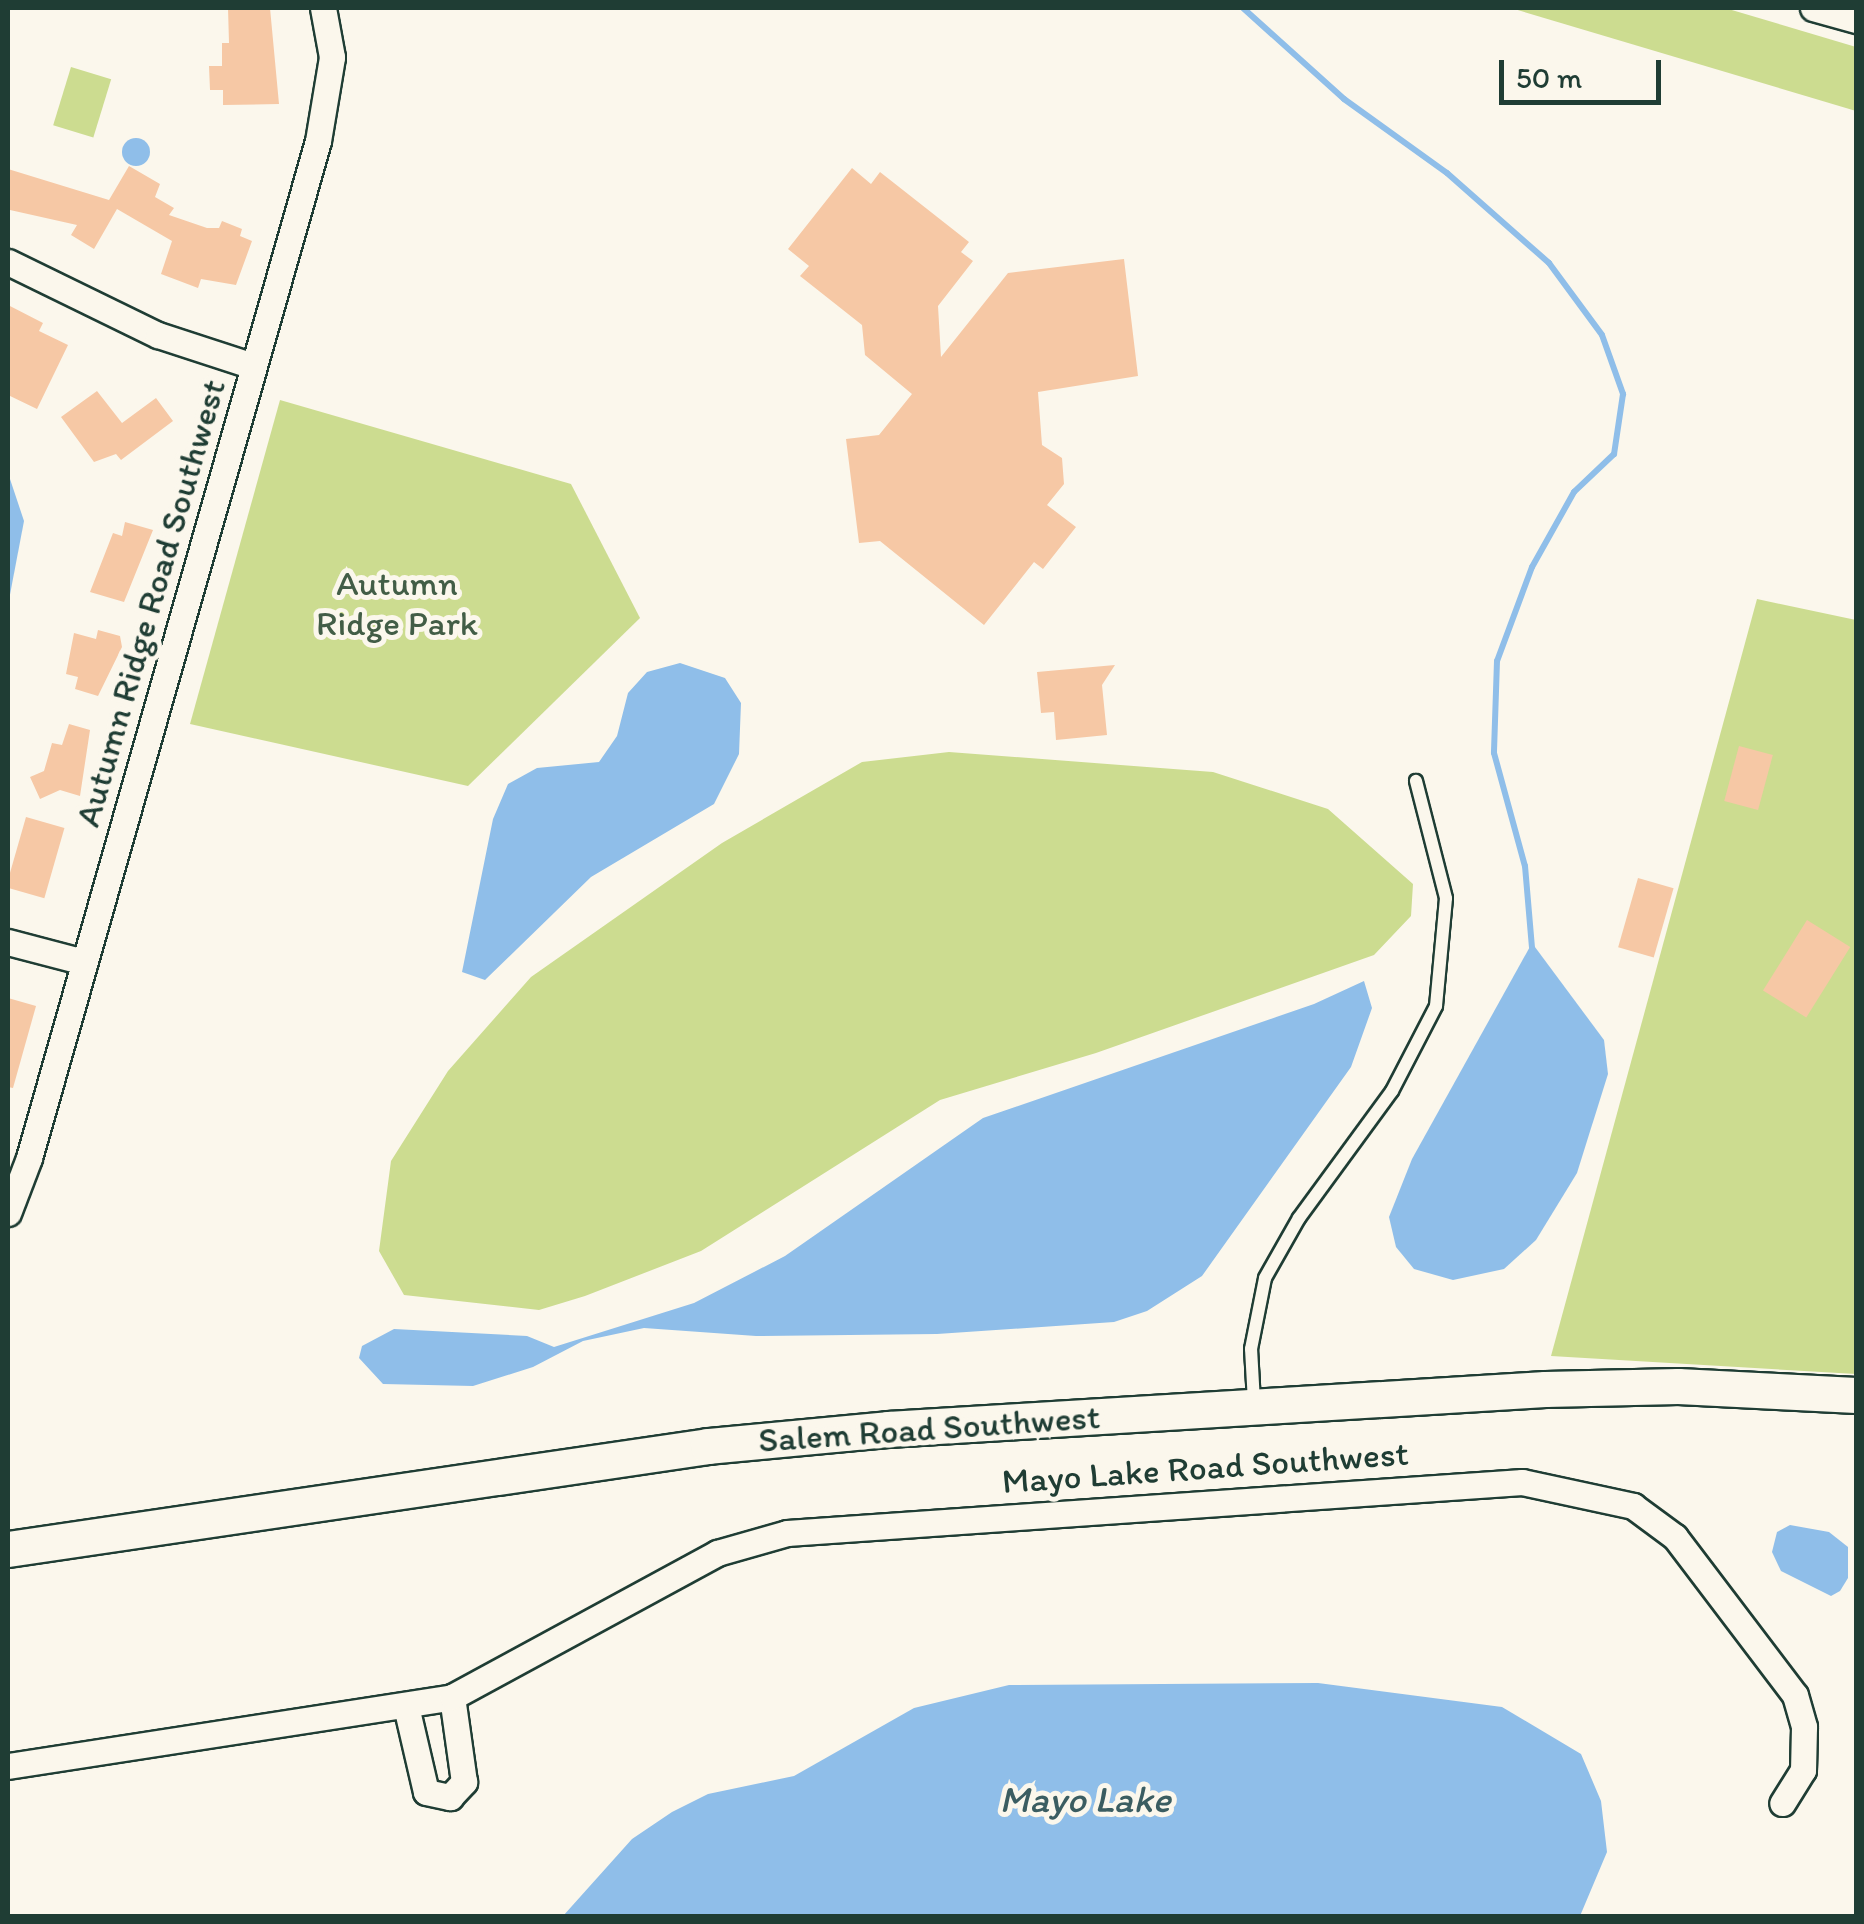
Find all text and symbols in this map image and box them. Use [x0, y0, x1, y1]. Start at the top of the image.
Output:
scale bar [1504, 40, 1666, 102]
text: 50 m [1516, 59, 1582, 96]
street label: Autumn Ridge Road Southwest [66, 375, 234, 831]
park label: Autumn Ridge Park [317, 562, 477, 644]
street label: Salem Road Southwest [758, 1395, 1100, 1461]
street label: Mayo Lake Road Southwest [1001, 1432, 1409, 1502]
water label: Mayo Lake [999, 1777, 1171, 1823]

